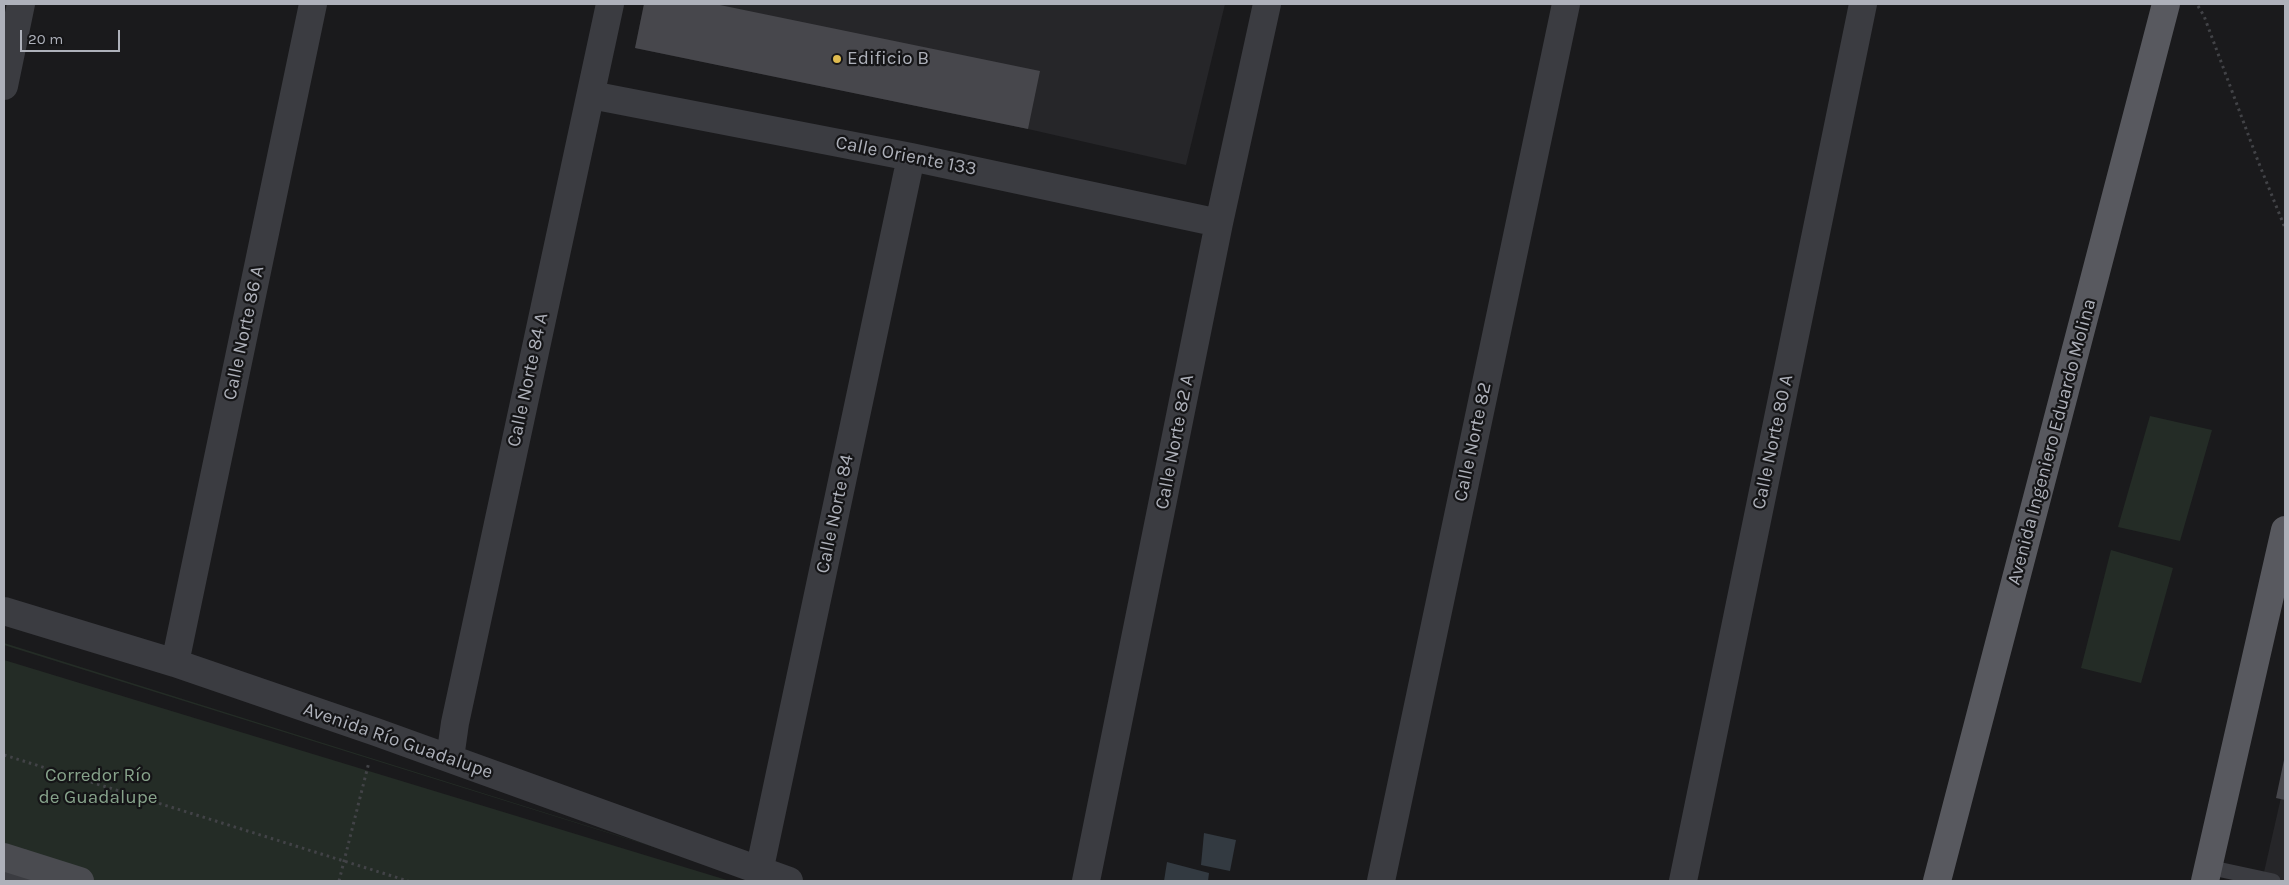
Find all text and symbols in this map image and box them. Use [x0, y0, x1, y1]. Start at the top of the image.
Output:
scale bar [22, 20, 122, 52]
text: 20 m [28, 30, 63, 48]
place label: Edificio B [847, 48, 929, 70]
marker: Edificio B [831, 53, 843, 65]
street label: Calle Oriente 133 [834, 131, 978, 181]
street label: Calle Norte 86 A [219, 264, 269, 402]
street label: Avenida Ingeniero Eduardo Molina [2003, 296, 2101, 588]
street label: Calle Norte 84 A [503, 311, 553, 449]
street label: Calle Norte 82 A [1151, 373, 1199, 511]
street label: Calle Norte 80 A [1748, 373, 1798, 511]
street label: Calle Norte 82 [1449, 380, 1497, 504]
street label: Calle Norte 84 [811, 452, 859, 576]
street label: Avenida Río Guadalupe [300, 698, 496, 784]
park label: Corredor Río de Guadalupe [38, 765, 158, 809]

